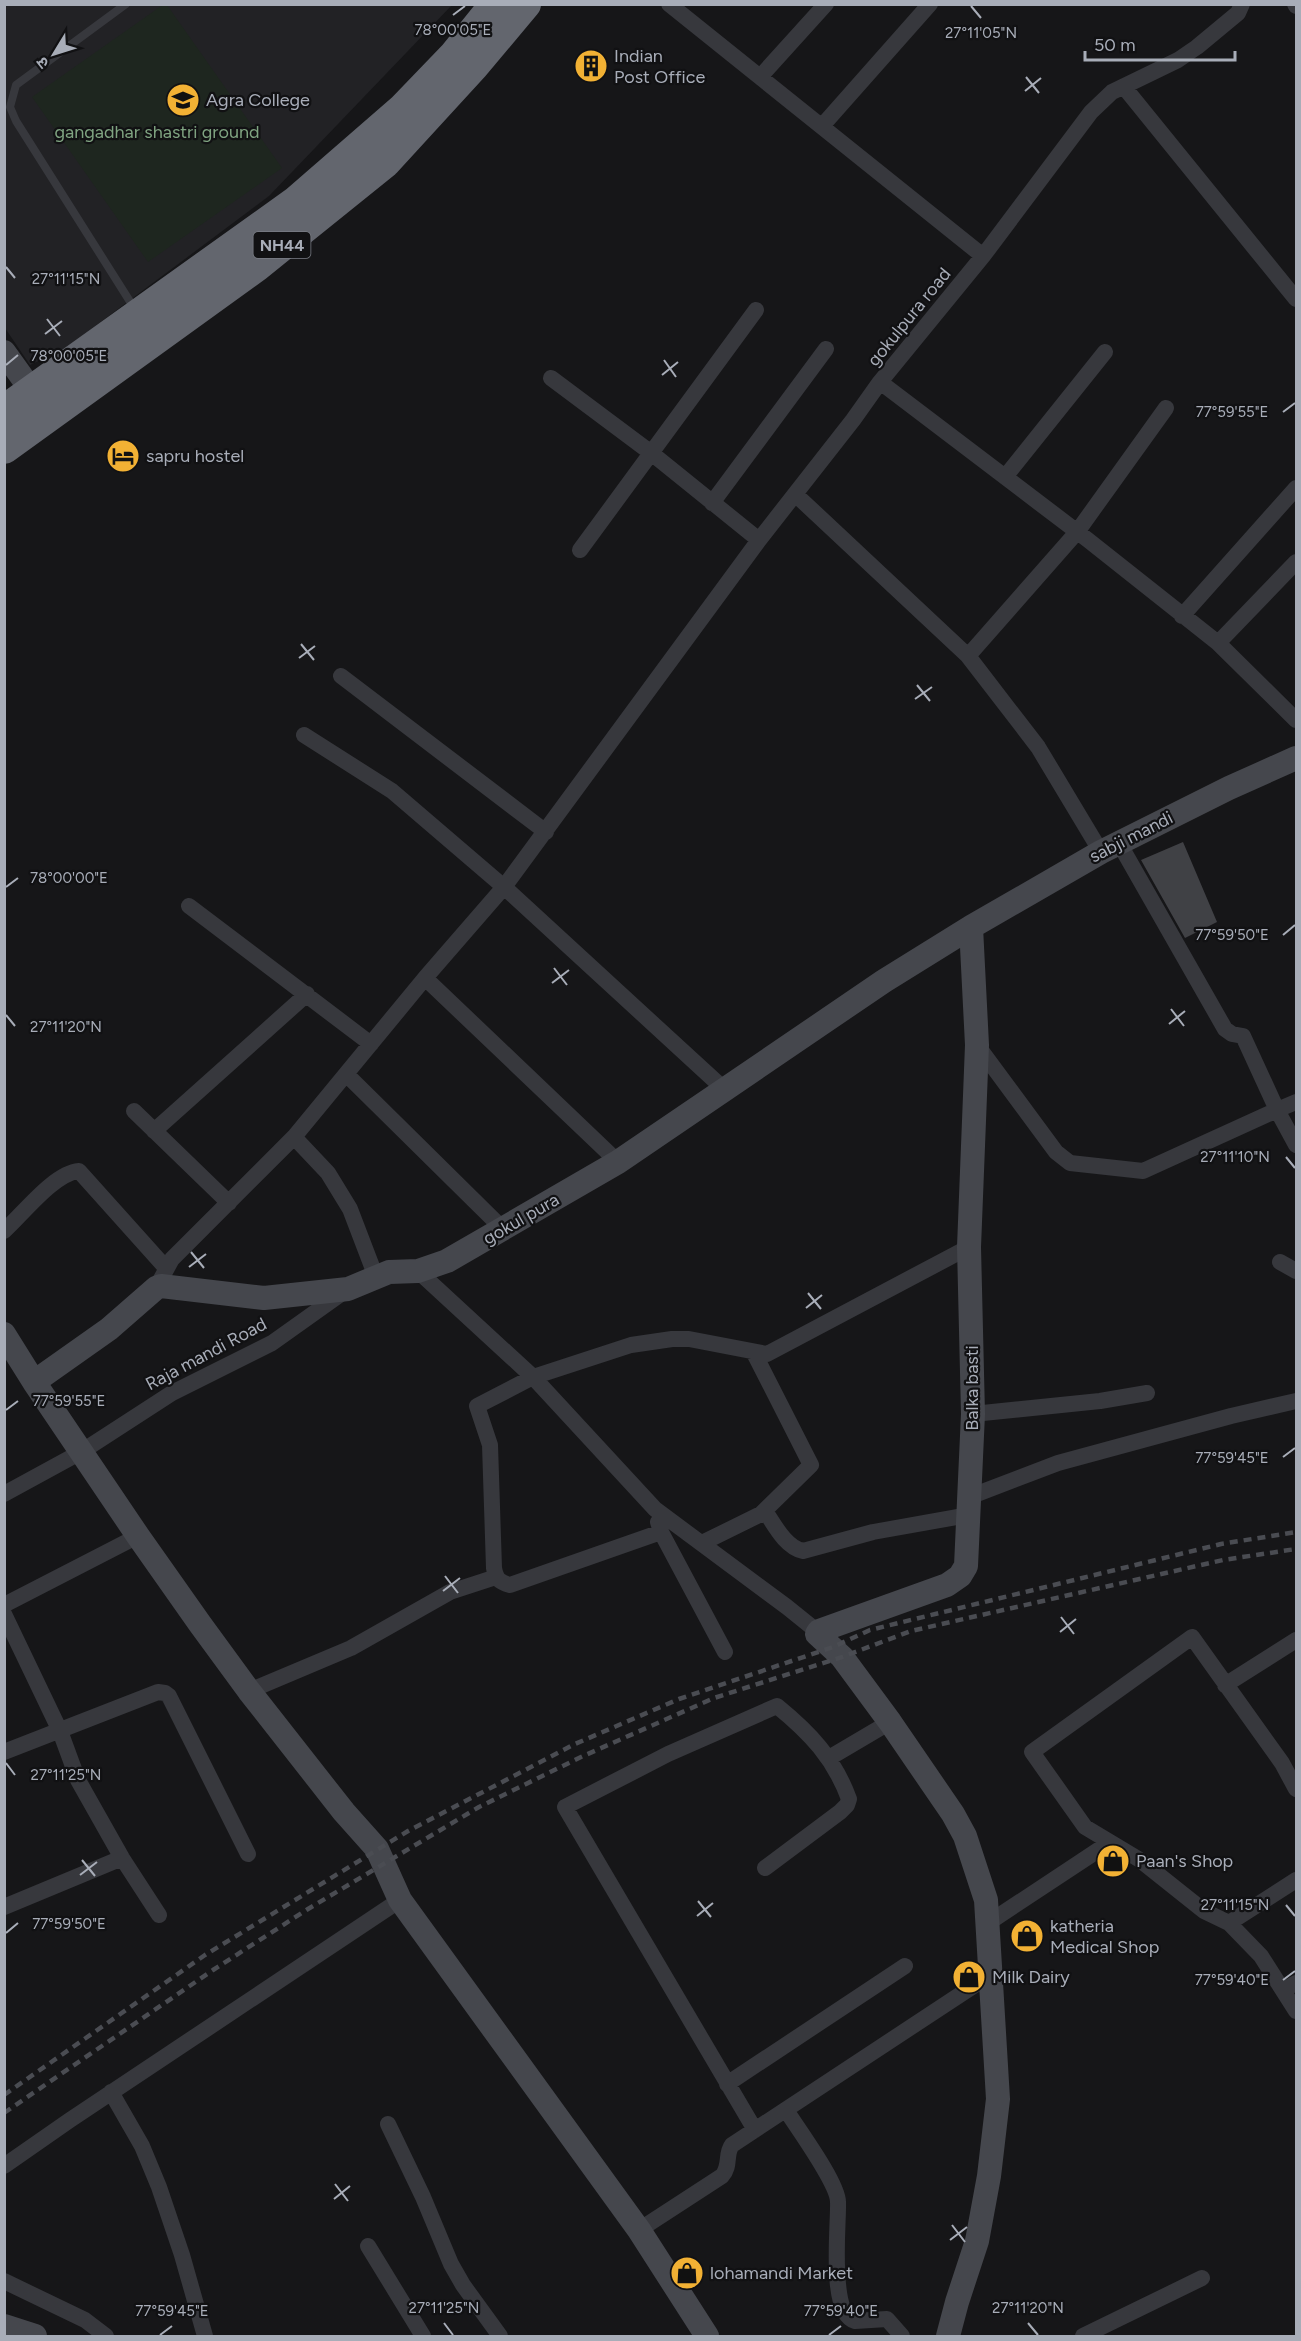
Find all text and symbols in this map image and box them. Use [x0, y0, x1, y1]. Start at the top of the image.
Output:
text: 78°00'05"E [415, 21, 491, 39]
north arrow [24, 24, 84, 84]
text: 27°11'05"N [945, 24, 1017, 42]
scale bar [1085, 24, 1235, 62]
text: 50 m [1094, 34, 1136, 56]
place label: Indian Post Office [614, 45, 705, 88]
building icon: Indian Post Office [573, 48, 609, 84]
text: उ [32, 53, 53, 72]
school or university icon: Agra College [165, 82, 201, 118]
place label: Agra College [206, 89, 310, 111]
park label: gangadhar shastri ground [54, 121, 260, 143]
road number: NH44 [254, 232, 310, 258]
street label: gokulpura road [863, 263, 955, 371]
text: 27°11'15"N [32, 270, 100, 288]
text: 78°00'05"E [31, 347, 107, 365]
text: 77°59'55"E [1196, 403, 1268, 421]
hotel icon: sapru hostel [105, 438, 141, 474]
place label: sapru hostel [146, 445, 244, 467]
street label: sabji mandi [1086, 807, 1176, 867]
text: 78°00'00"E [30, 869, 108, 887]
text: 77°59'50"E [1195, 926, 1269, 944]
text: 27°11'20"N [30, 1018, 102, 1036]
text: 27°11'10"N [1200, 1148, 1270, 1166]
street label: gokul pura [479, 1188, 563, 1250]
street label: Raja mandi Road [142, 1313, 270, 1395]
street label: Balka basti [961, 1345, 983, 1431]
text: 77°59'55"E [33, 1392, 105, 1410]
text: 77°59'45"E [1195, 1449, 1269, 1467]
text: 27°11'25"N [31, 1766, 101, 1784]
shop icon: Paan's Shop [1095, 1843, 1131, 1879]
place label: Paan's Shop [1136, 1850, 1233, 1872]
text: 27°11'15"N [1201, 1896, 1269, 1914]
text: 77°59'50"E [32, 1915, 106, 1933]
place label: katheria Medical Shop [1050, 1915, 1159, 1958]
shop icon: katheria Medical Shop [1009, 1918, 1045, 1954]
shop icon: Milk Dairy [951, 1959, 987, 1995]
place label: Milk Dairy [992, 1966, 1070, 1988]
text: 77°59'40"E [1195, 1971, 1269, 1989]
shop icon: lohamandi Market [669, 2255, 705, 2291]
place label: lohamandi Market [710, 2262, 853, 2284]
text: 27°11'25"N [409, 2299, 479, 2317]
text: 27°11'20"N [992, 2299, 1064, 2317]
text: 77°59'45"E [135, 2302, 209, 2320]
text: 77°59'40"E [804, 2302, 878, 2320]

